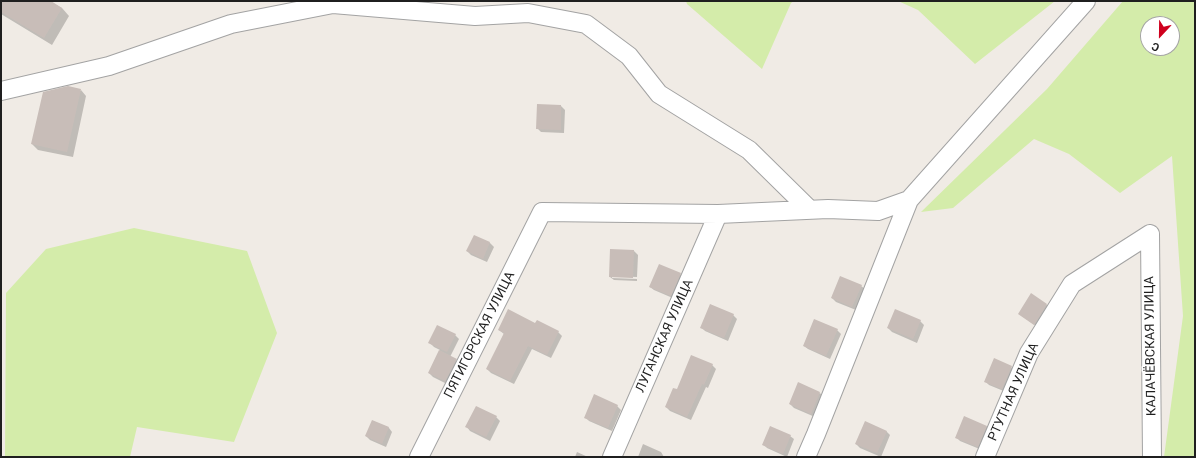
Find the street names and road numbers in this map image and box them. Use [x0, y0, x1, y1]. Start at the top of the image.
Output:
street label: ПЯТИГОРСКАЯ УЛИЦА [441, 269, 519, 401]
street label: КАЛАЧЁВСКАЯ УЛИЦА [1142, 276, 1160, 416]
street label: ЛУГАНСКАЯ УЛИЦА [633, 277, 697, 395]
street label: РТУТНАЯ УЛИЦА [985, 341, 1043, 443]

